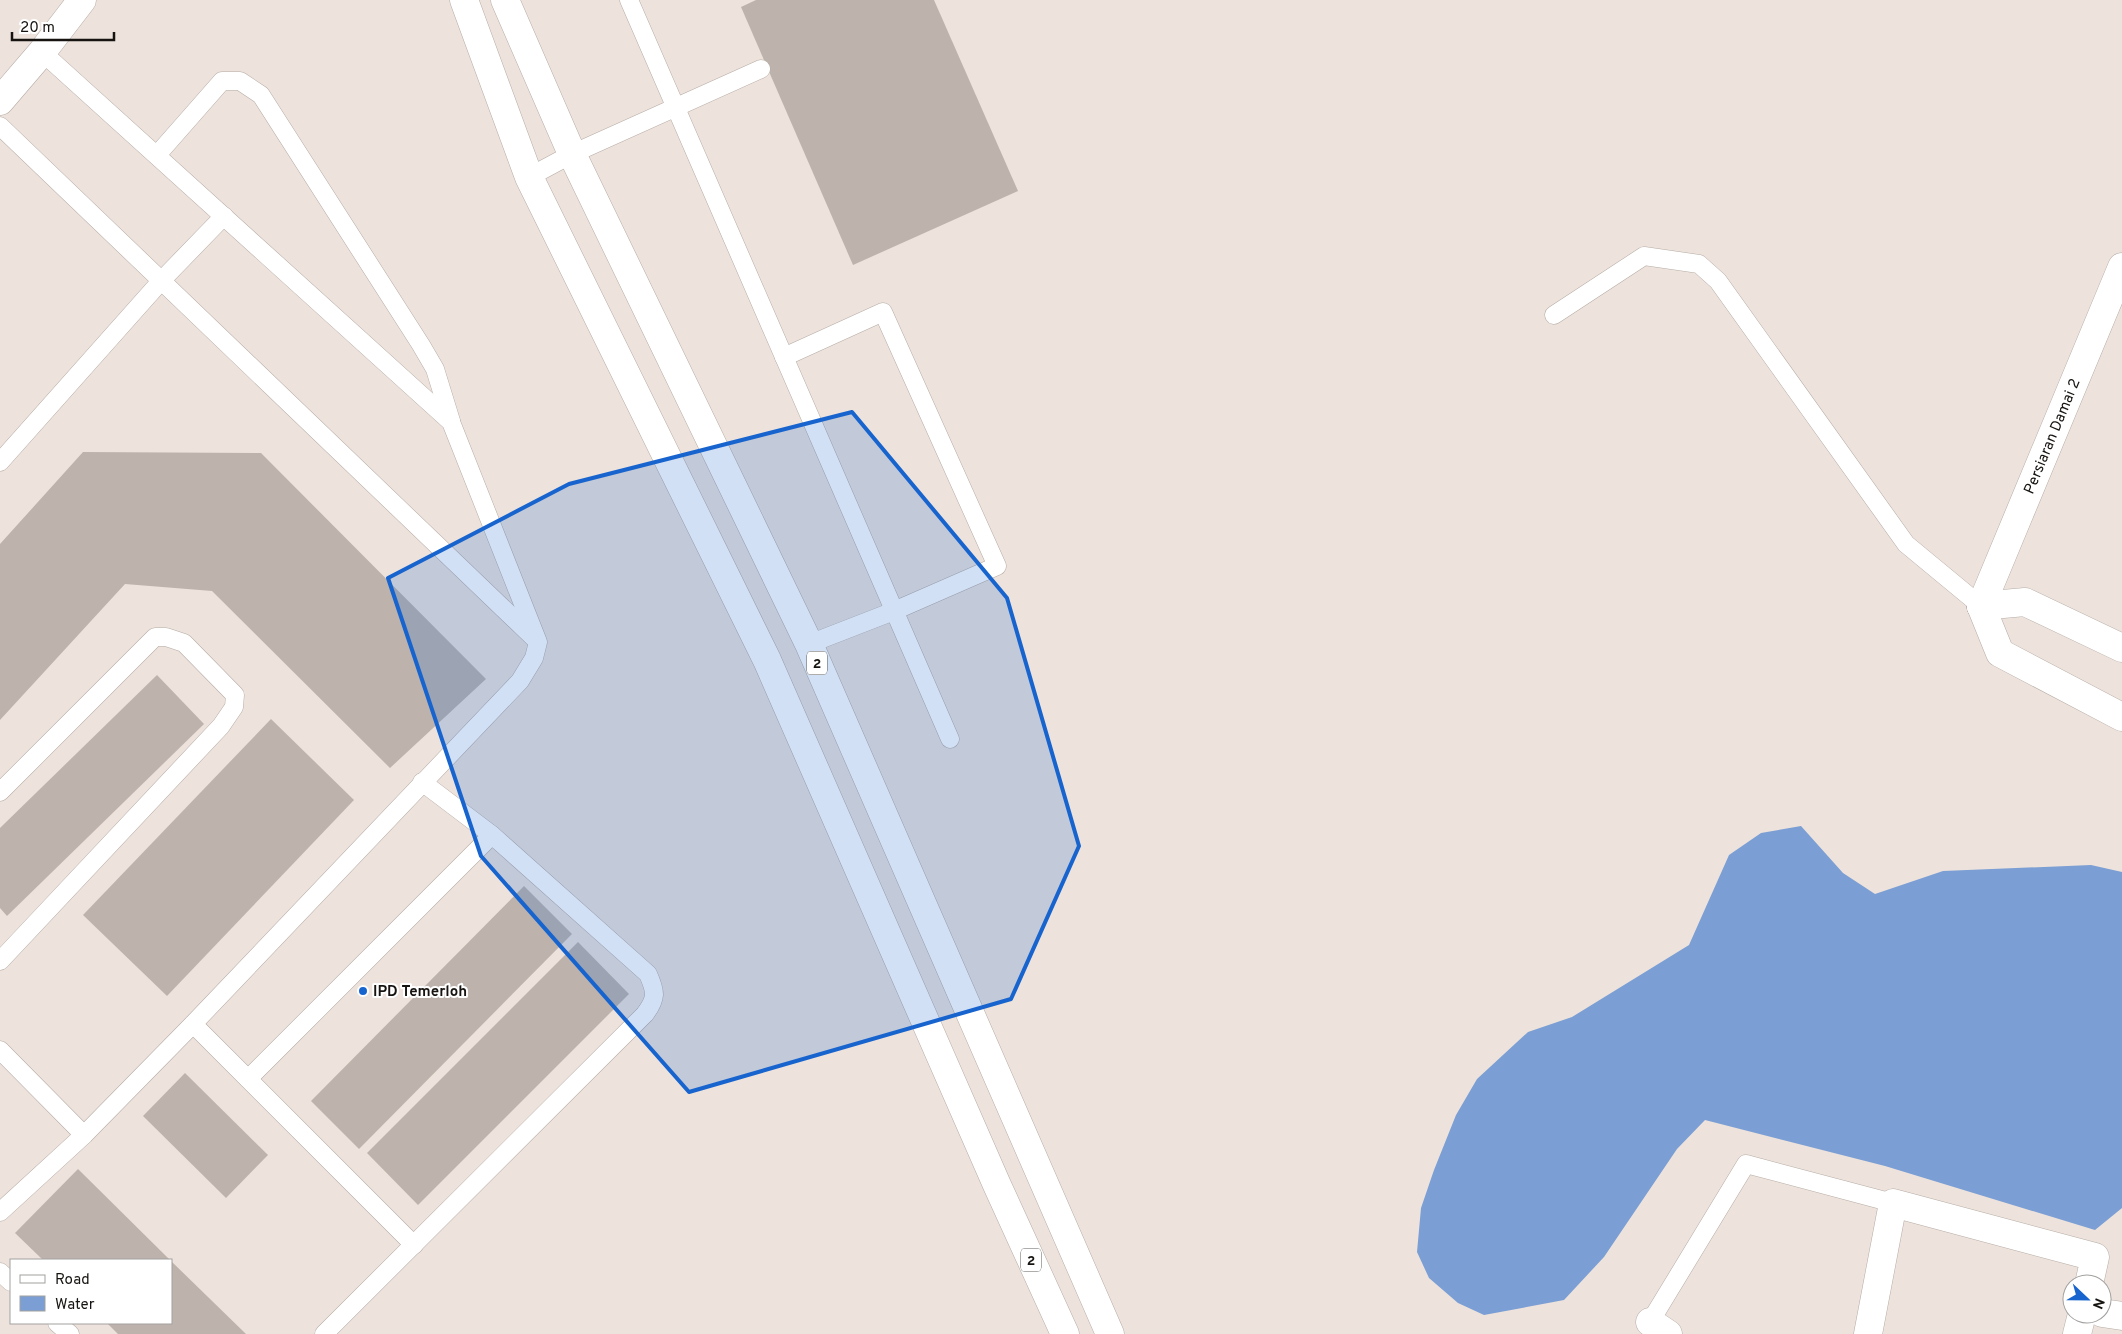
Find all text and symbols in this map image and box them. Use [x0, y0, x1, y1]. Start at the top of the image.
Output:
scale bar [12, 10, 115, 42]
text: 20 m [20, 19, 55, 38]
street label: Persiaran Damai 2 [2021, 376, 2085, 497]
road number: 2 [807, 651, 827, 674]
place label: IPD Temerloh [373, 983, 467, 1002]
marker: IPD Temerloh [357, 985, 369, 997]
road number: 2 [1021, 1248, 1041, 1272]
legend [10, 1259, 172, 1324]
text: Road [55, 1271, 90, 1290]
north arrow [2062, 1274, 2112, 1324]
text: N [2088, 1295, 2107, 1311]
text: Water [55, 1296, 95, 1315]

